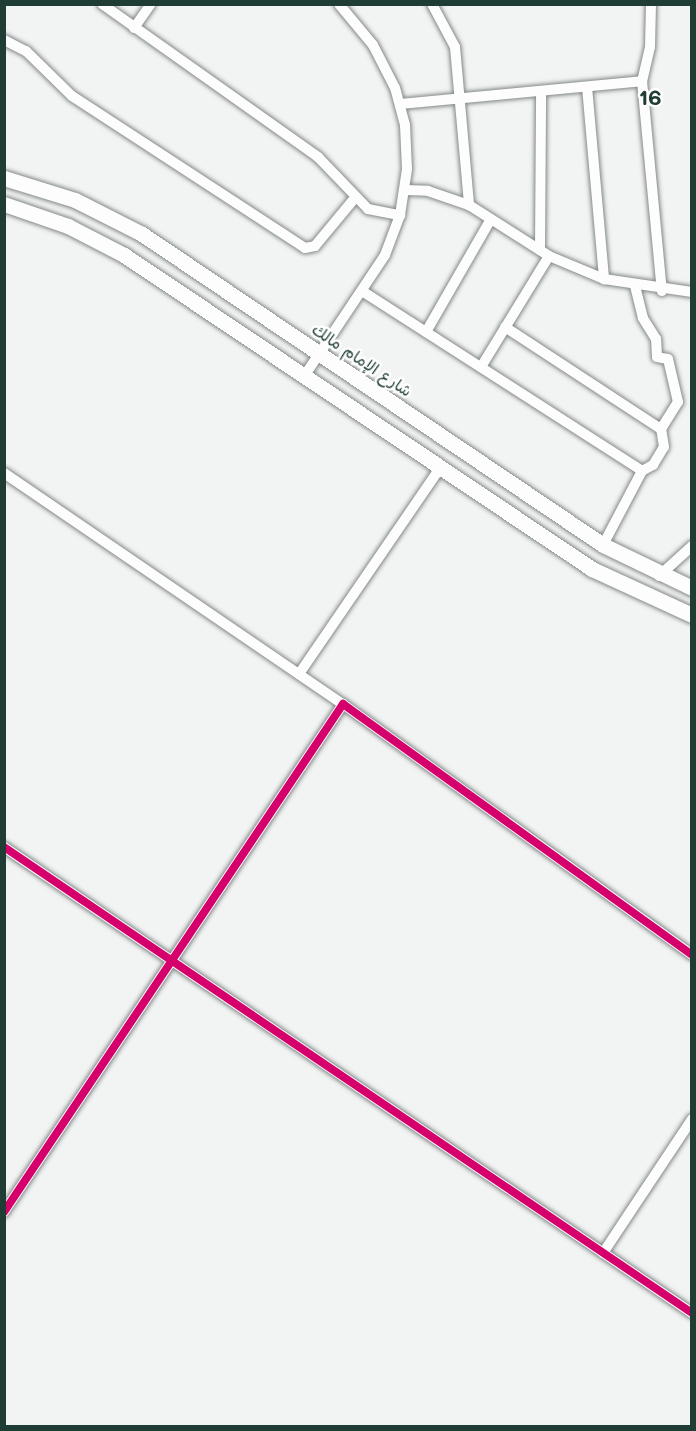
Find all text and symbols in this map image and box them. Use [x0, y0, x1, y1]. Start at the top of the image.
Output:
district label: 16 [638, 84, 662, 110]
street label: شارع الإمام مالك [308, 320, 416, 400]

